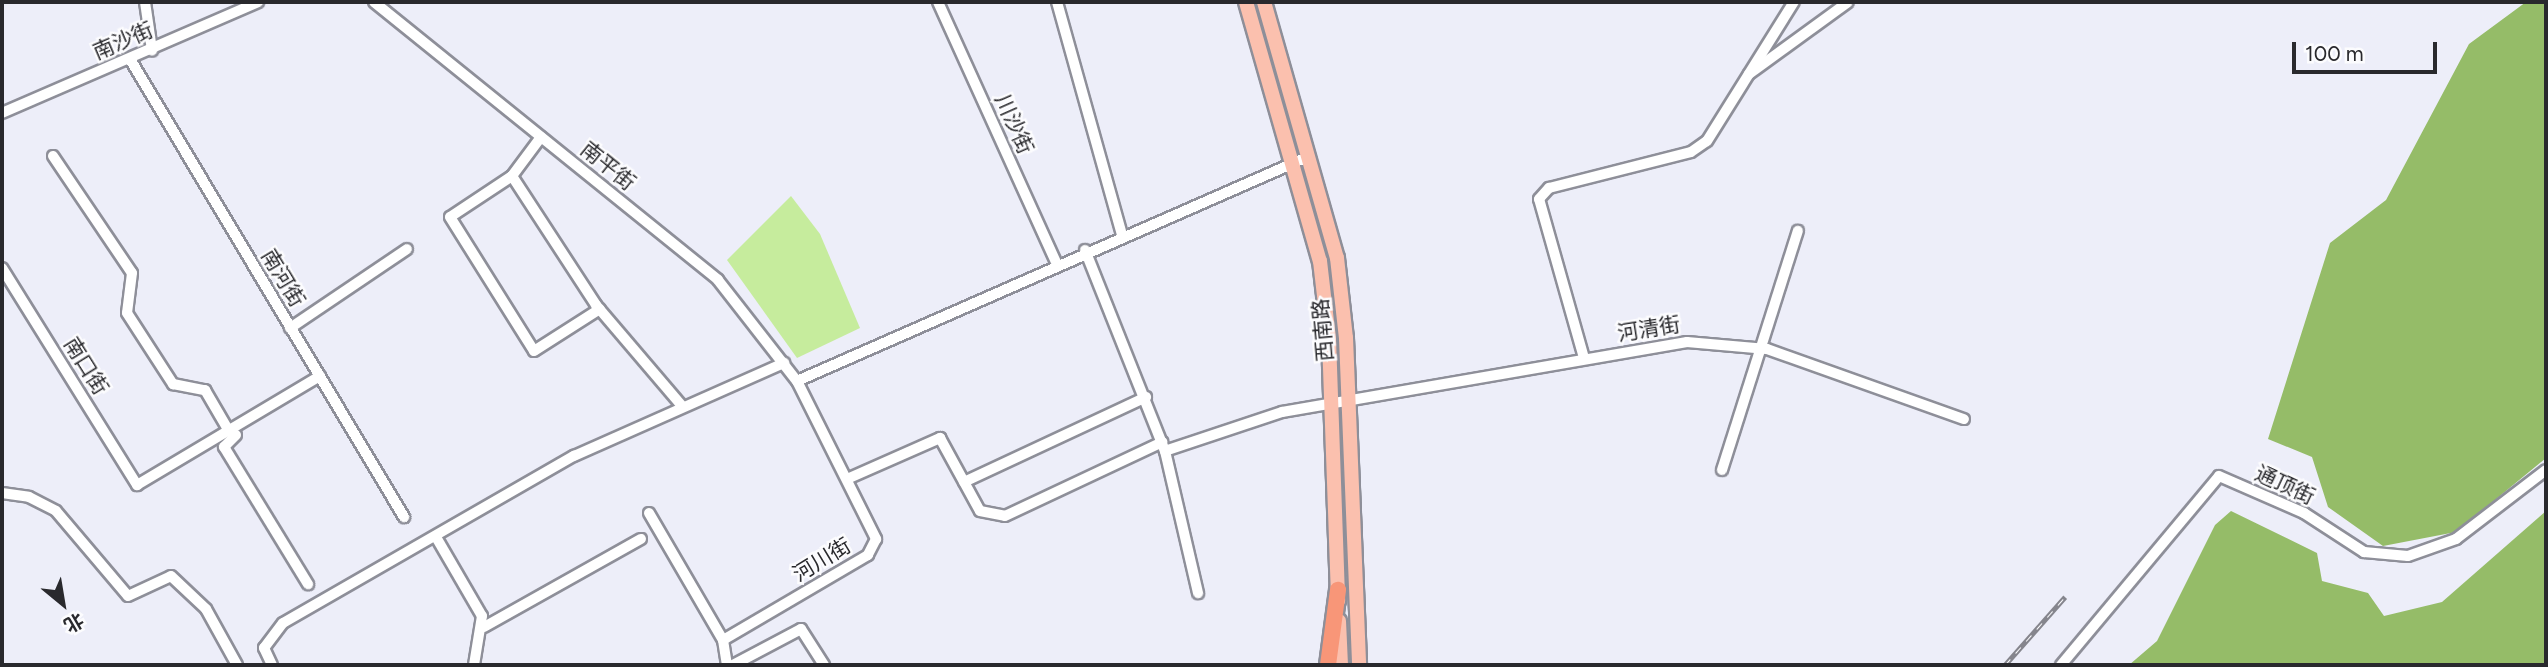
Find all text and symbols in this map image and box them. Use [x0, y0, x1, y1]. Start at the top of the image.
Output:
street label: 南沙街 [89, 17, 157, 65]
scale bar [2296, 28, 2441, 72]
text: 100 m [2305, 41, 2364, 66]
street label: 川沙街 [990, 90, 1038, 158]
street label: 南平街 [576, 136, 640, 196]
street label: 南河街 [256, 245, 310, 311]
street label: 西南路 [1308, 298, 1338, 362]
street label: 河清街 [1616, 312, 1682, 346]
street label: 南口街 [59, 333, 113, 399]
street label: 通顶街 [2251, 460, 2319, 510]
street label: 河川街 [789, 533, 855, 587]
north arrow [28, 569, 98, 639]
text: 北 [60, 608, 88, 637]

